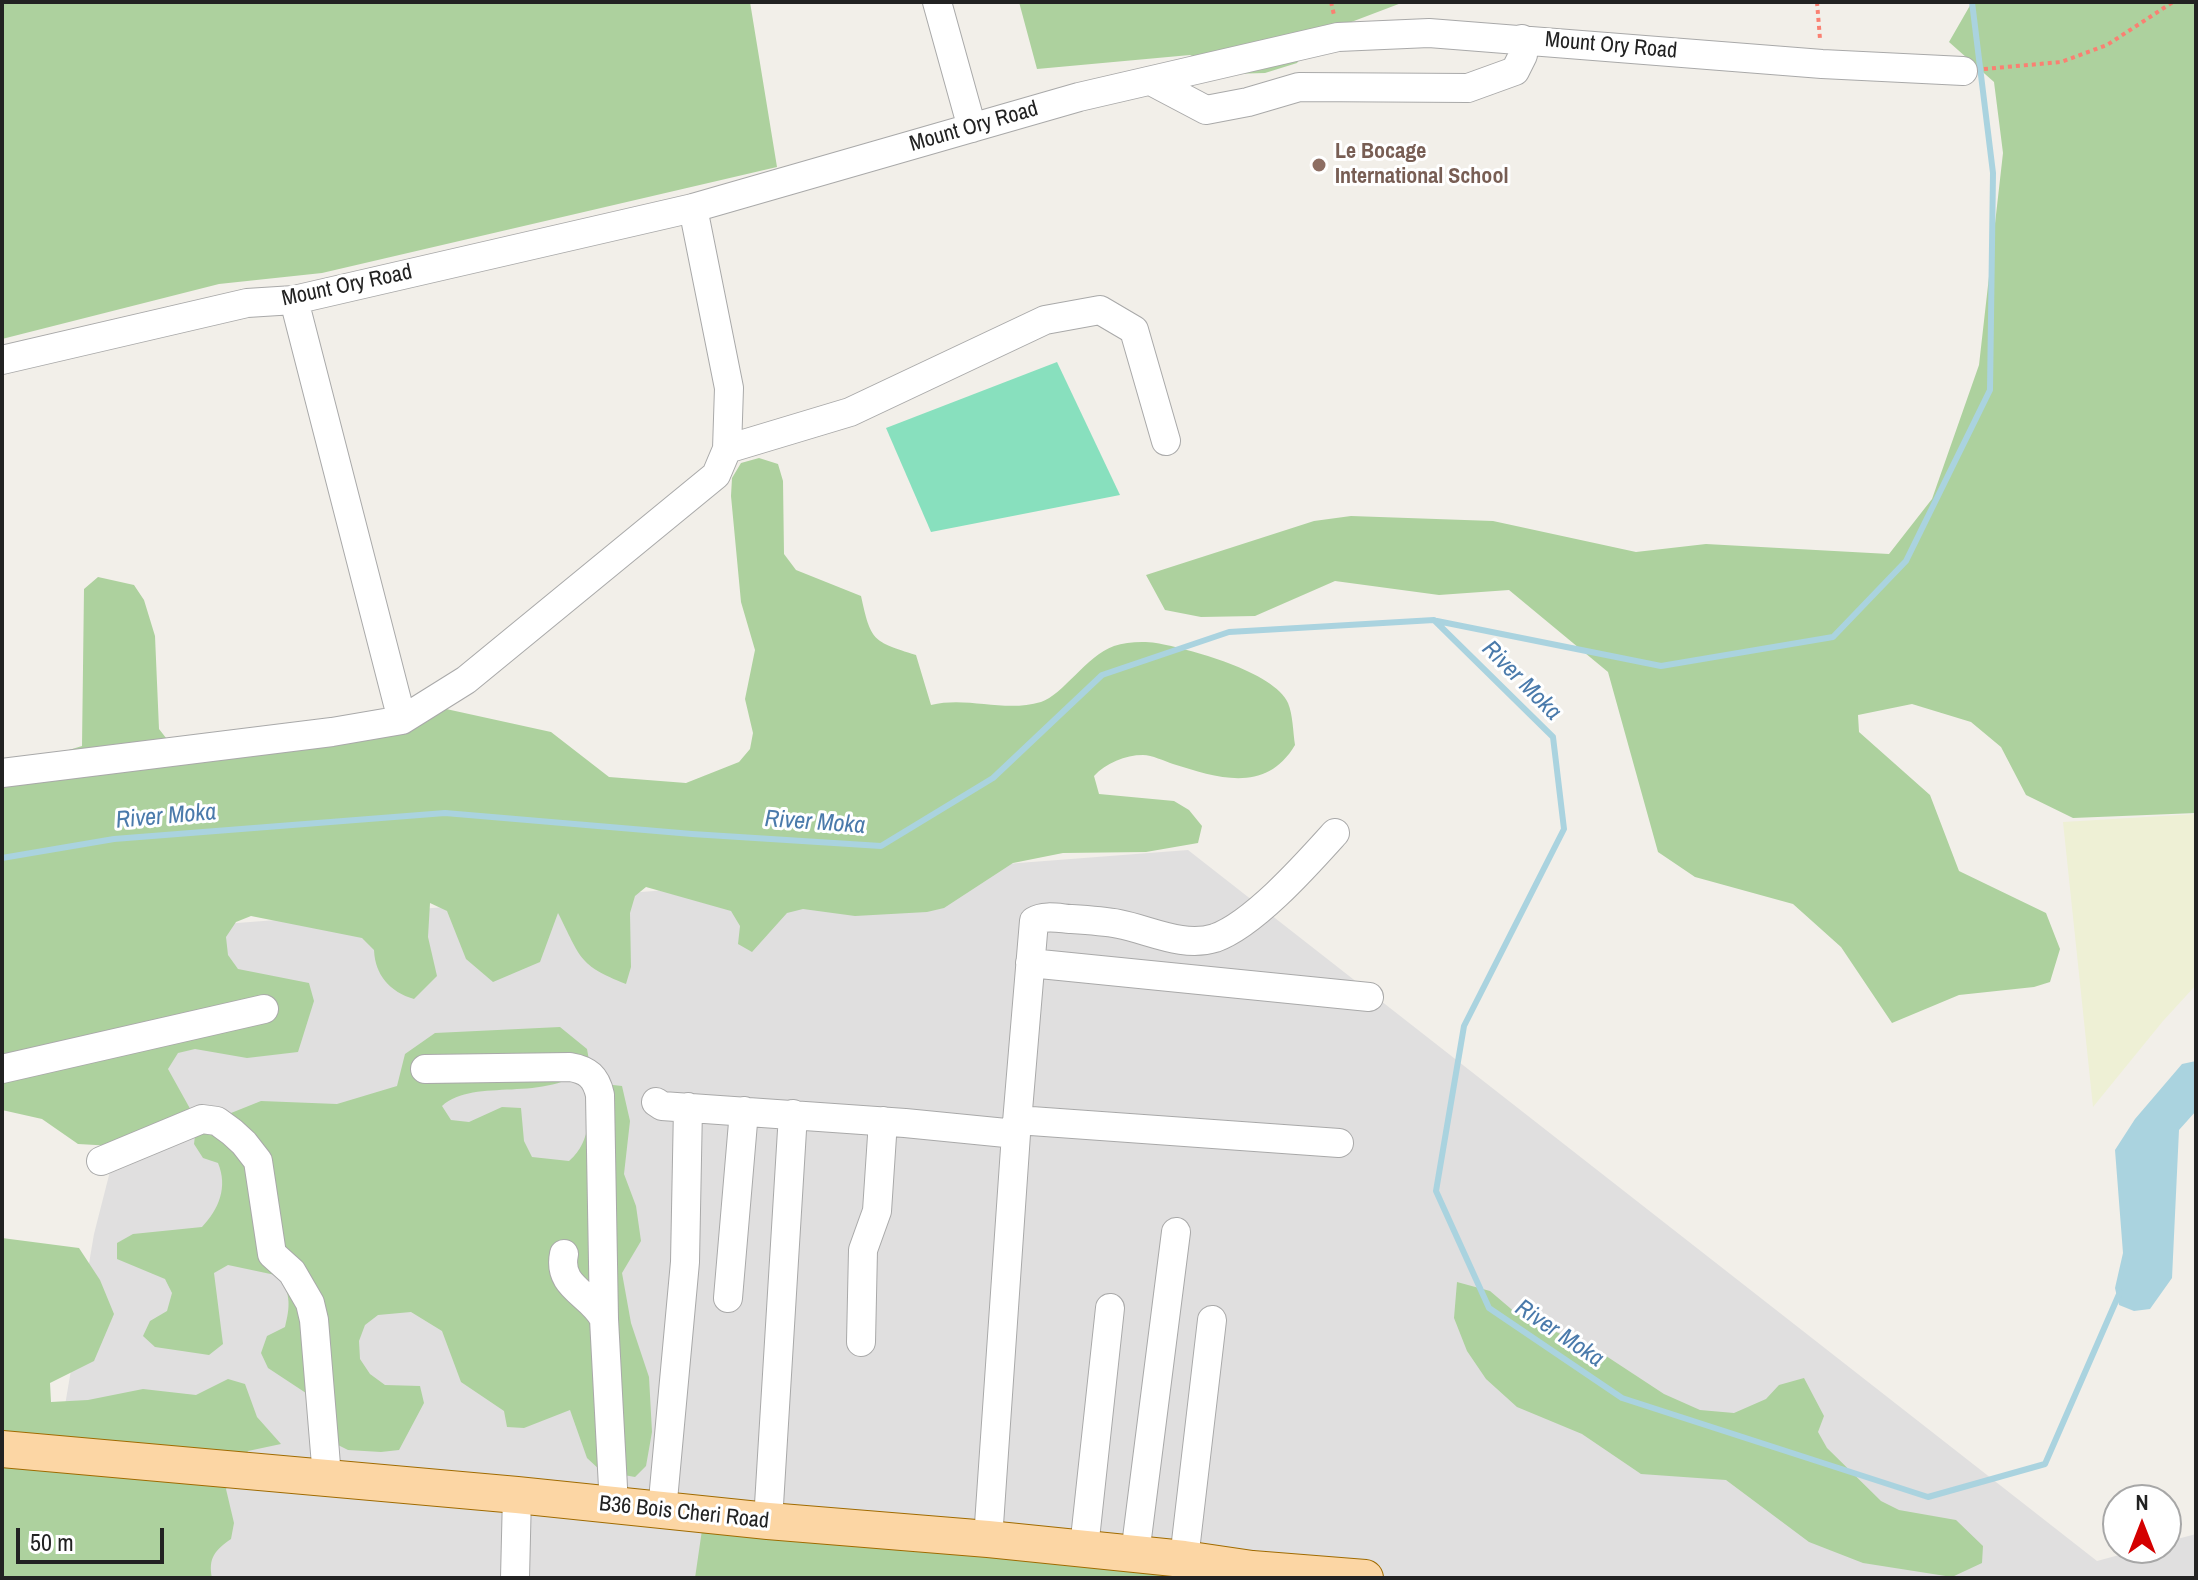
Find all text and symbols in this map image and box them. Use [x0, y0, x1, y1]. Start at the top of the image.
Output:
street label: Mount Ory Road [1544, 27, 1678, 65]
street label: Mount Ory Road [907, 96, 1041, 158]
place label: Le Bocage International School [1335, 139, 1508, 190]
marker: Le Bocage International School [1310, 156, 1328, 174]
street label: Mount Ory Road [280, 259, 414, 313]
water label: River Moka [1475, 635, 1567, 727]
water label: River Moka [115, 798, 217, 836]
water label: River Moka [764, 805, 866, 841]
water label: River Moka [1509, 1294, 1609, 1374]
north arrow [2102, 1484, 2182, 1564]
text: N [2135, 1487, 2149, 1517]
street label: B36 Bois Cheri Road [598, 1491, 770, 1535]
scale bar [20, 1512, 168, 1562]
text: 50 m [30, 1526, 74, 1558]

